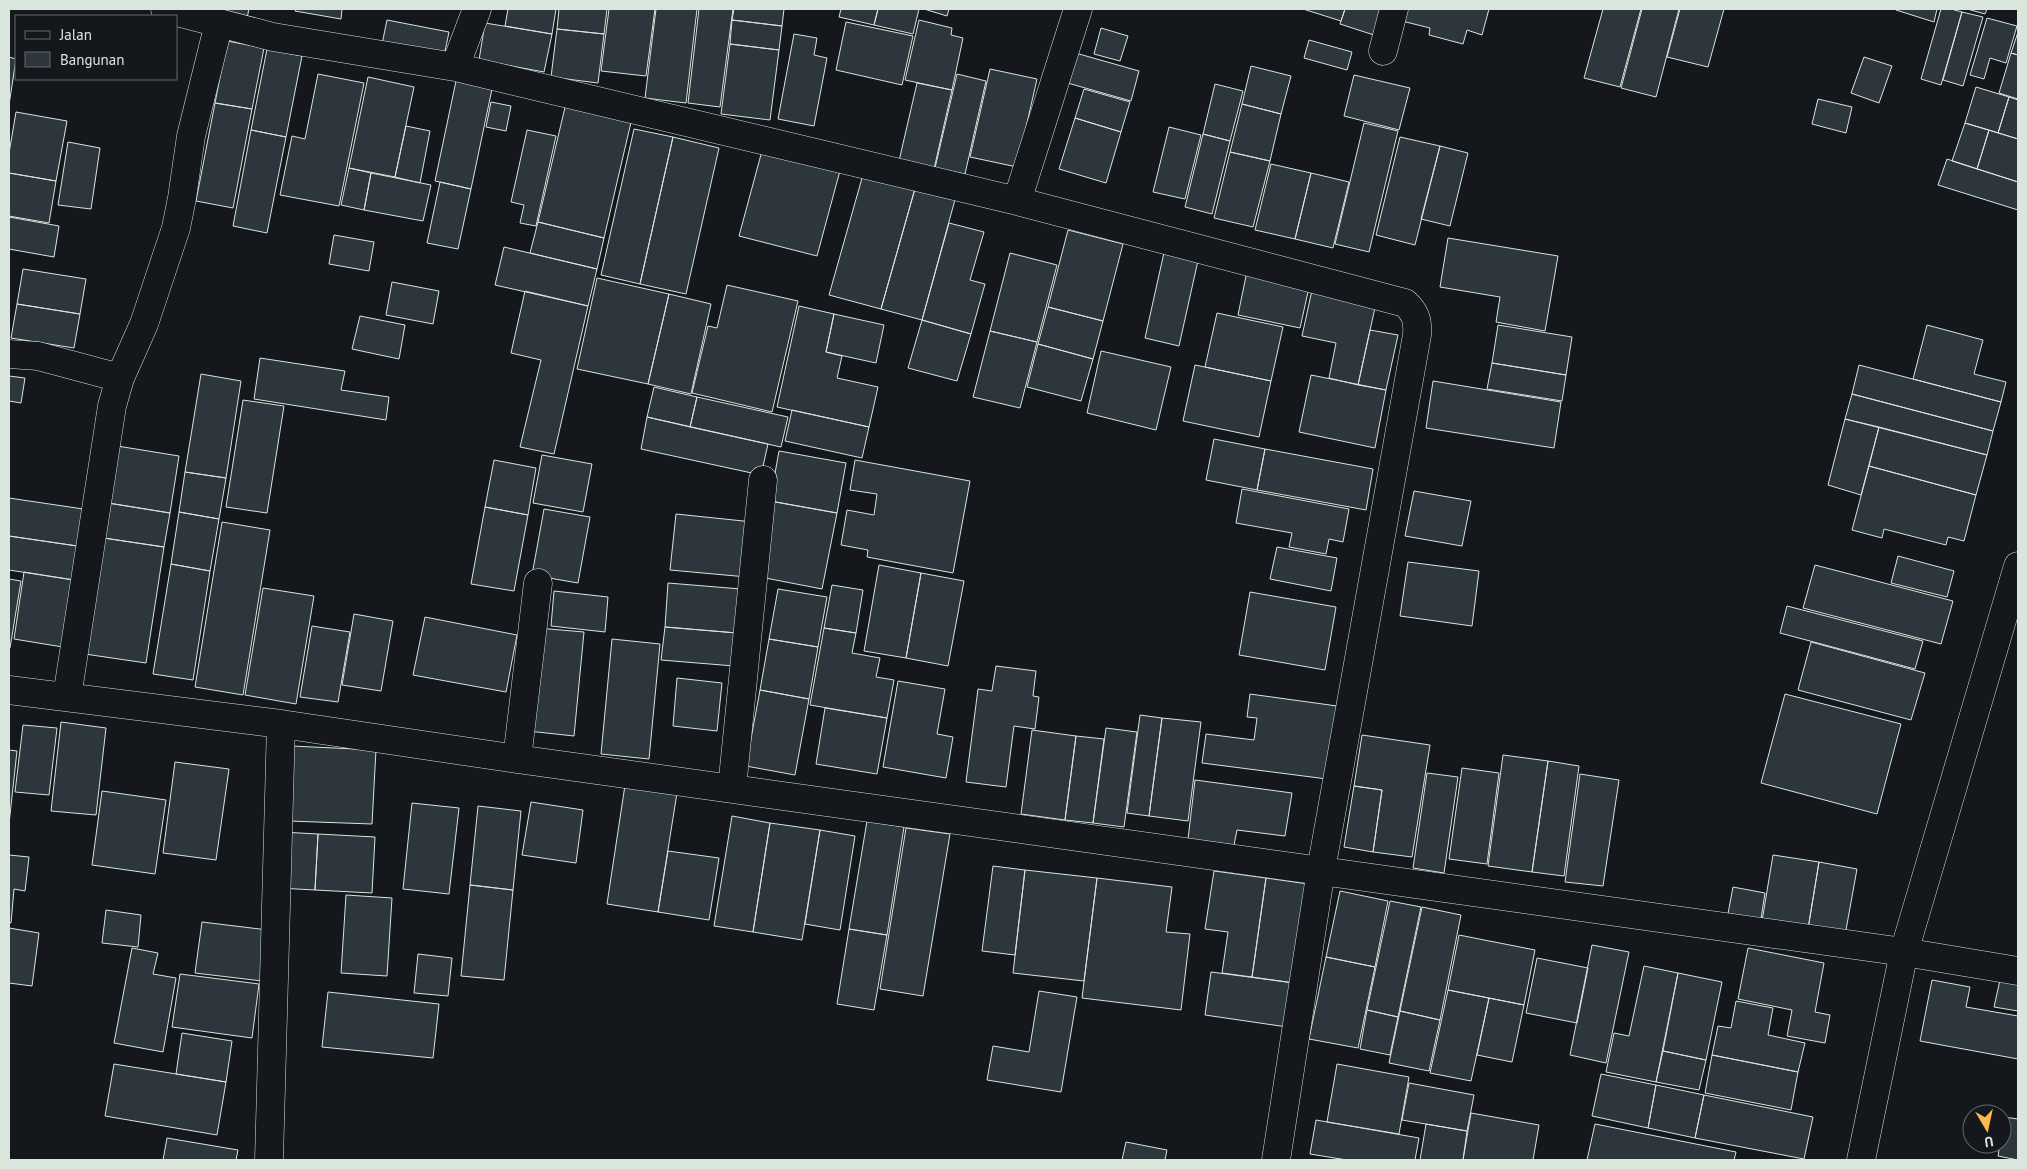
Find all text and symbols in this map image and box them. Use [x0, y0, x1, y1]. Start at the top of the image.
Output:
legend [15, 15, 178, 80]
text: Jalan [59, 25, 92, 44]
text: Bangunan [60, 50, 124, 69]
north arrow [1962, 1104, 2012, 1154]
text: U [1983, 1132, 1995, 1151]

